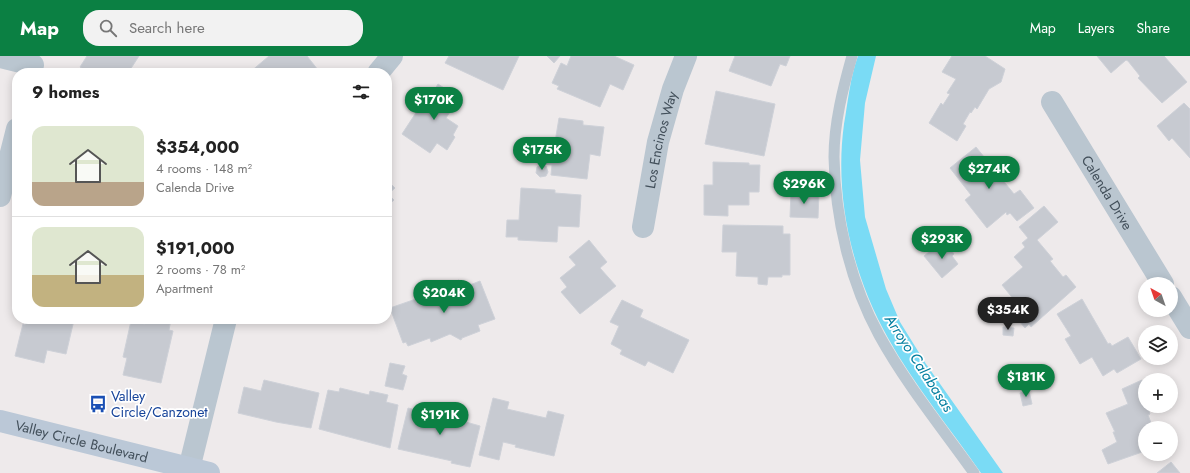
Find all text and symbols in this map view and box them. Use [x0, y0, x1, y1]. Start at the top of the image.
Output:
search box [83, 10, 363, 46]
text: Map [20, 15, 59, 42]
icon: search [97, 17, 119, 39]
text: Search here [129, 17, 205, 39]
text: Map [1030, 18, 1056, 38]
text: Layers [1078, 18, 1114, 38]
text: Share [1136, 18, 1170, 38]
text: 9 homes [32, 80, 100, 104]
icon: filters [350, 81, 372, 103]
pin: $170K [406, 87, 462, 121]
street label: Los Encinos Way [640, 88, 682, 190]
text: $170K [414, 90, 454, 109]
text: $354,000 [156, 135, 239, 159]
pin: $175K [514, 137, 570, 171]
text: $175K [522, 140, 562, 159]
icon: home [64, 142, 112, 190]
street label: Calenda Drive [1077, 151, 1138, 234]
pin: $274K [961, 156, 1017, 190]
text: 4 rooms · 148 m² [156, 159, 252, 178]
text: $274K [968, 159, 1010, 178]
pin: $296K [776, 171, 832, 205]
text: $296K [782, 174, 826, 193]
text: Calenda Drive [156, 178, 234, 197]
pin: $293K [914, 226, 970, 260]
text: $293K [921, 229, 963, 248]
text: $191,000 [156, 236, 235, 260]
icon: home [64, 243, 112, 291]
text: 2 rooms · 78 m² [156, 260, 245, 279]
north arrow [1138, 277, 1178, 317]
map controls [1138, 277, 1178, 461]
text: Apartment [156, 279, 213, 298]
pin: $204K [416, 280, 472, 314]
text: $204K [422, 283, 466, 302]
pin: $354K [980, 297, 1036, 331]
text: $354K [987, 300, 1029, 319]
water label: Arroyo Calabasas [879, 309, 959, 416]
button: layers [1138, 325, 1178, 365]
pin: $181K [998, 364, 1054, 398]
text: $181K [1007, 367, 1045, 386]
button: + [1138, 373, 1178, 413]
place label: Valley Circle/Canzonet [111, 386, 208, 422]
bus stop icon: Valley Circle/Canzonet [88, 394, 108, 414]
pin: $191K [412, 402, 468, 436]
text: $191K [420, 405, 460, 424]
street label: Valley Circle Boulevard [13, 415, 150, 467]
button: − [1138, 421, 1178, 461]

